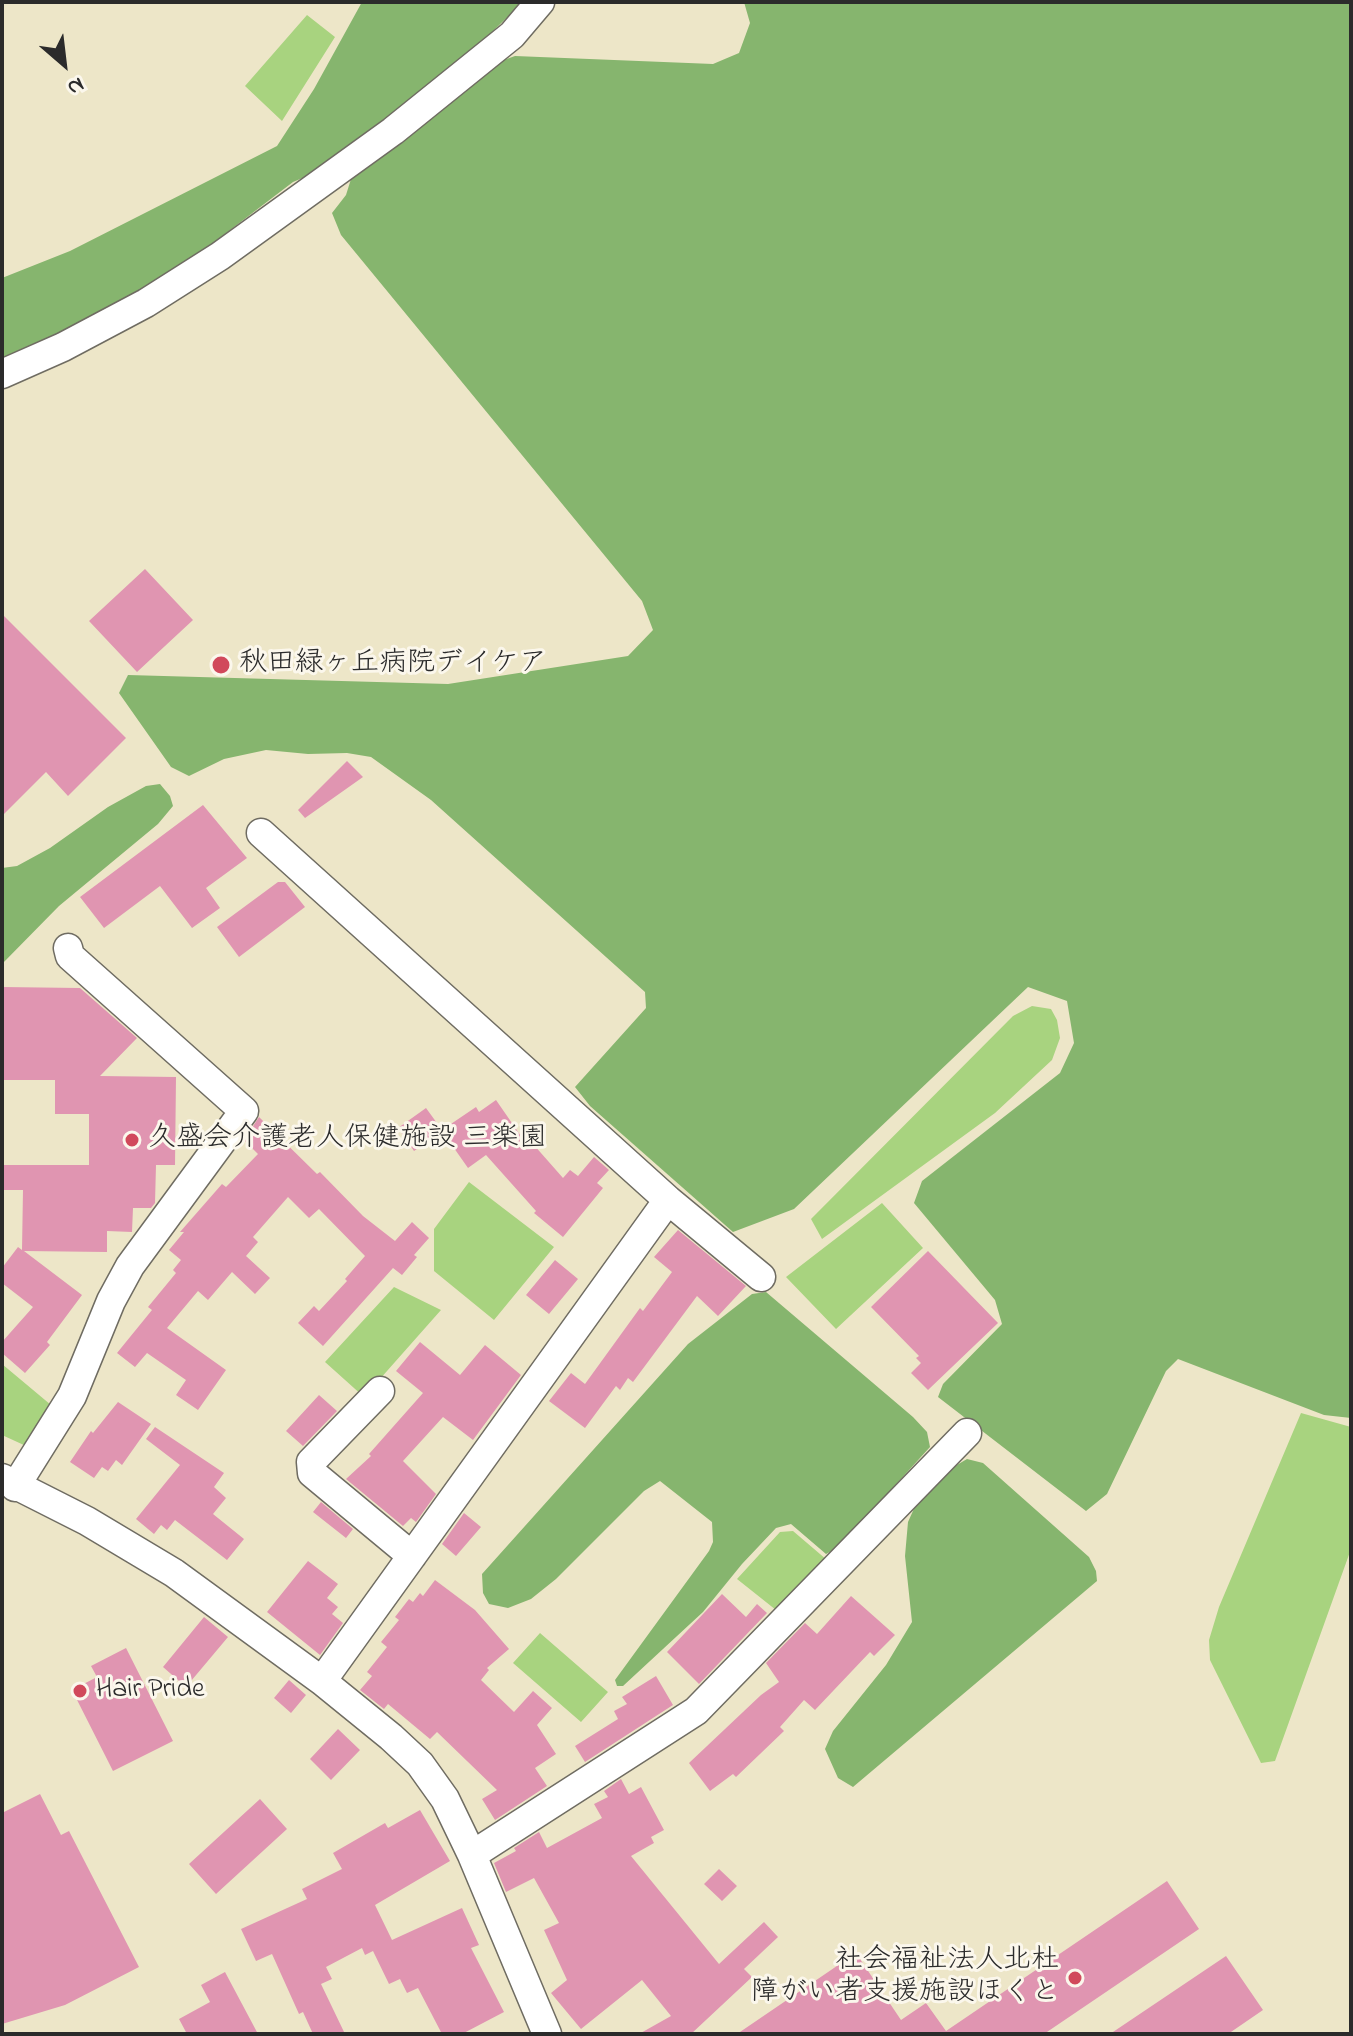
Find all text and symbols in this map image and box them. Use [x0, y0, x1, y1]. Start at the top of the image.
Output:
north arrow [24, 24, 104, 104]
text: N [61, 68, 89, 103]
place label: 秋田緑ヶ丘病院デイケア [239, 648, 547, 682]
marker: 秋田緑ヶ丘病院デイケア [210, 654, 232, 676]
place label: 久盛会介護老人保健施設 三楽園 [148, 1123, 547, 1157]
marker: 久盛会介護老人保健施設 三楽園 [123, 1131, 141, 1149]
place label: Hair Pride [96, 1674, 205, 1708]
marker: Hair Pride [71, 1682, 89, 1700]
place label: 社会福祉法人北杜 障がい者支援施設ほくと [751, 1945, 1059, 2011]
marker: 社会福祉法人北杜 障がい者支援施設ほくと [1066, 1969, 1084, 1987]

